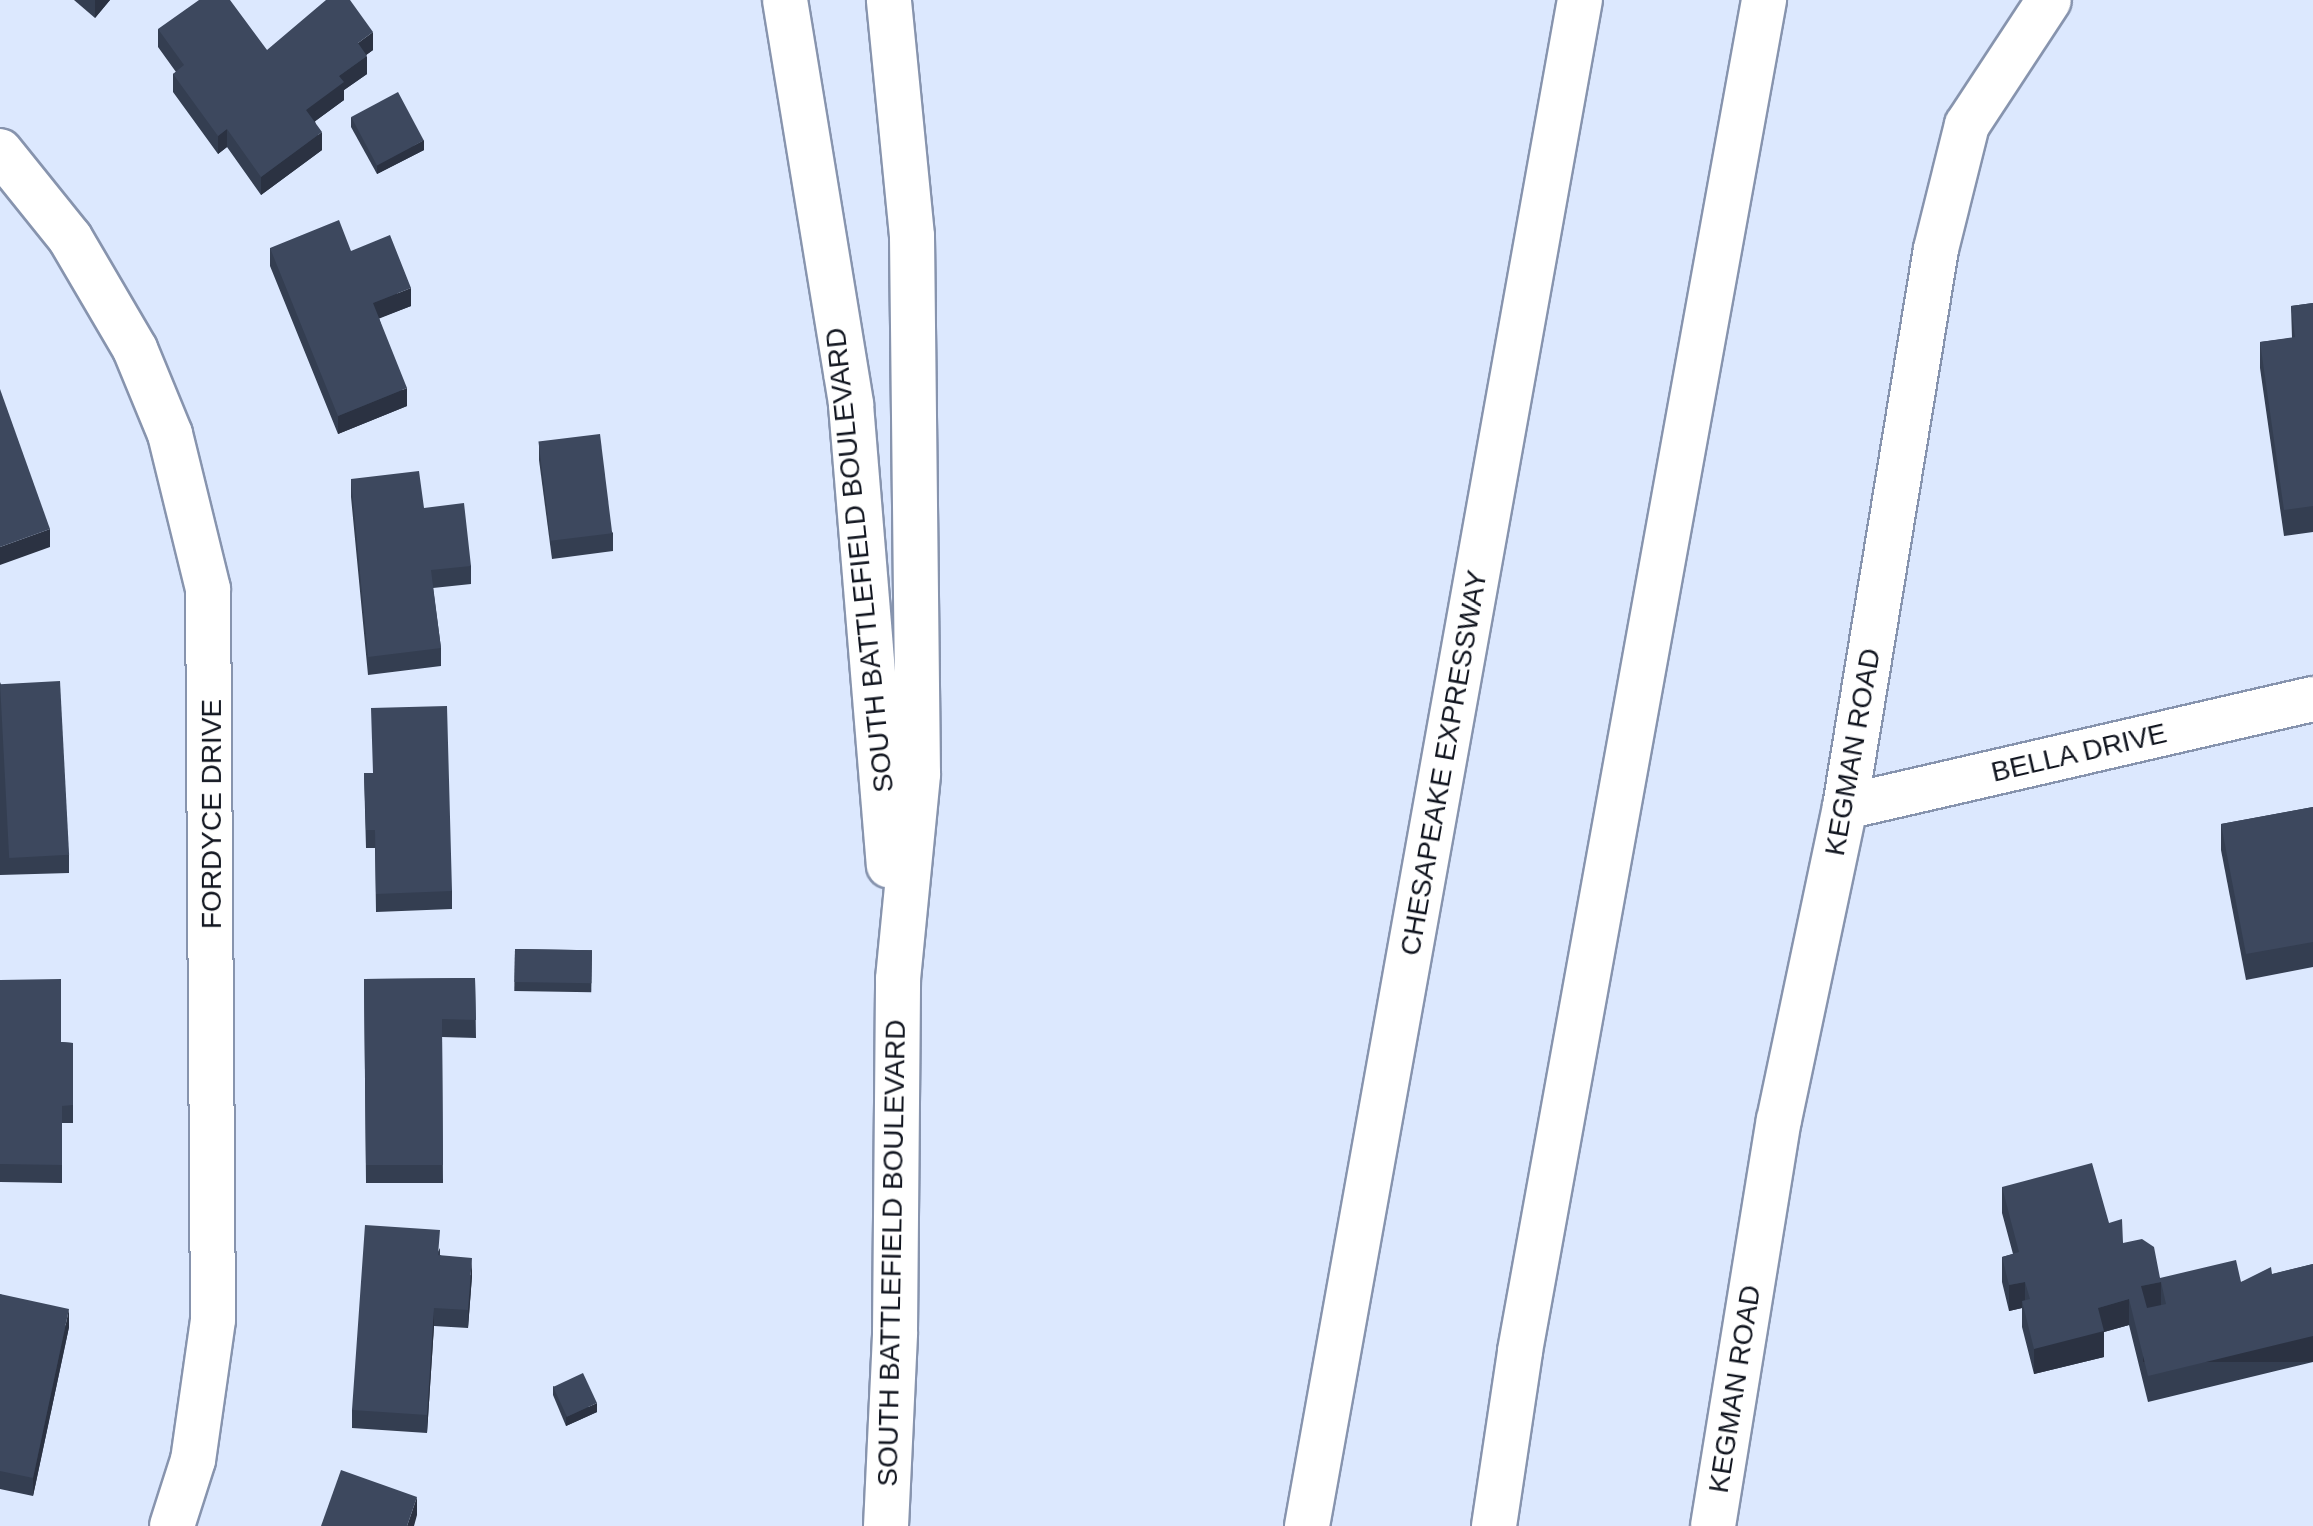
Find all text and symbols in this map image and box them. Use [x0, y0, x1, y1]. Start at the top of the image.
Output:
street label: SOUTH BATTLEFIELD BOULEVARD [819, 326, 901, 794]
street label: CHESAPEAKE EXPRESSWAY [1394, 568, 1494, 958]
street label: KEGMAN ROAD [1818, 646, 1888, 858]
street label: FORDYCE DRIVE [195, 699, 229, 929]
street label: BELLA DRIVE [1987, 716, 2171, 790]
street label: SOUTH BATTLEFIELD BOULEVARD [871, 1019, 913, 1487]
street label: KEGMAN ROAD [1702, 1283, 1768, 1495]

